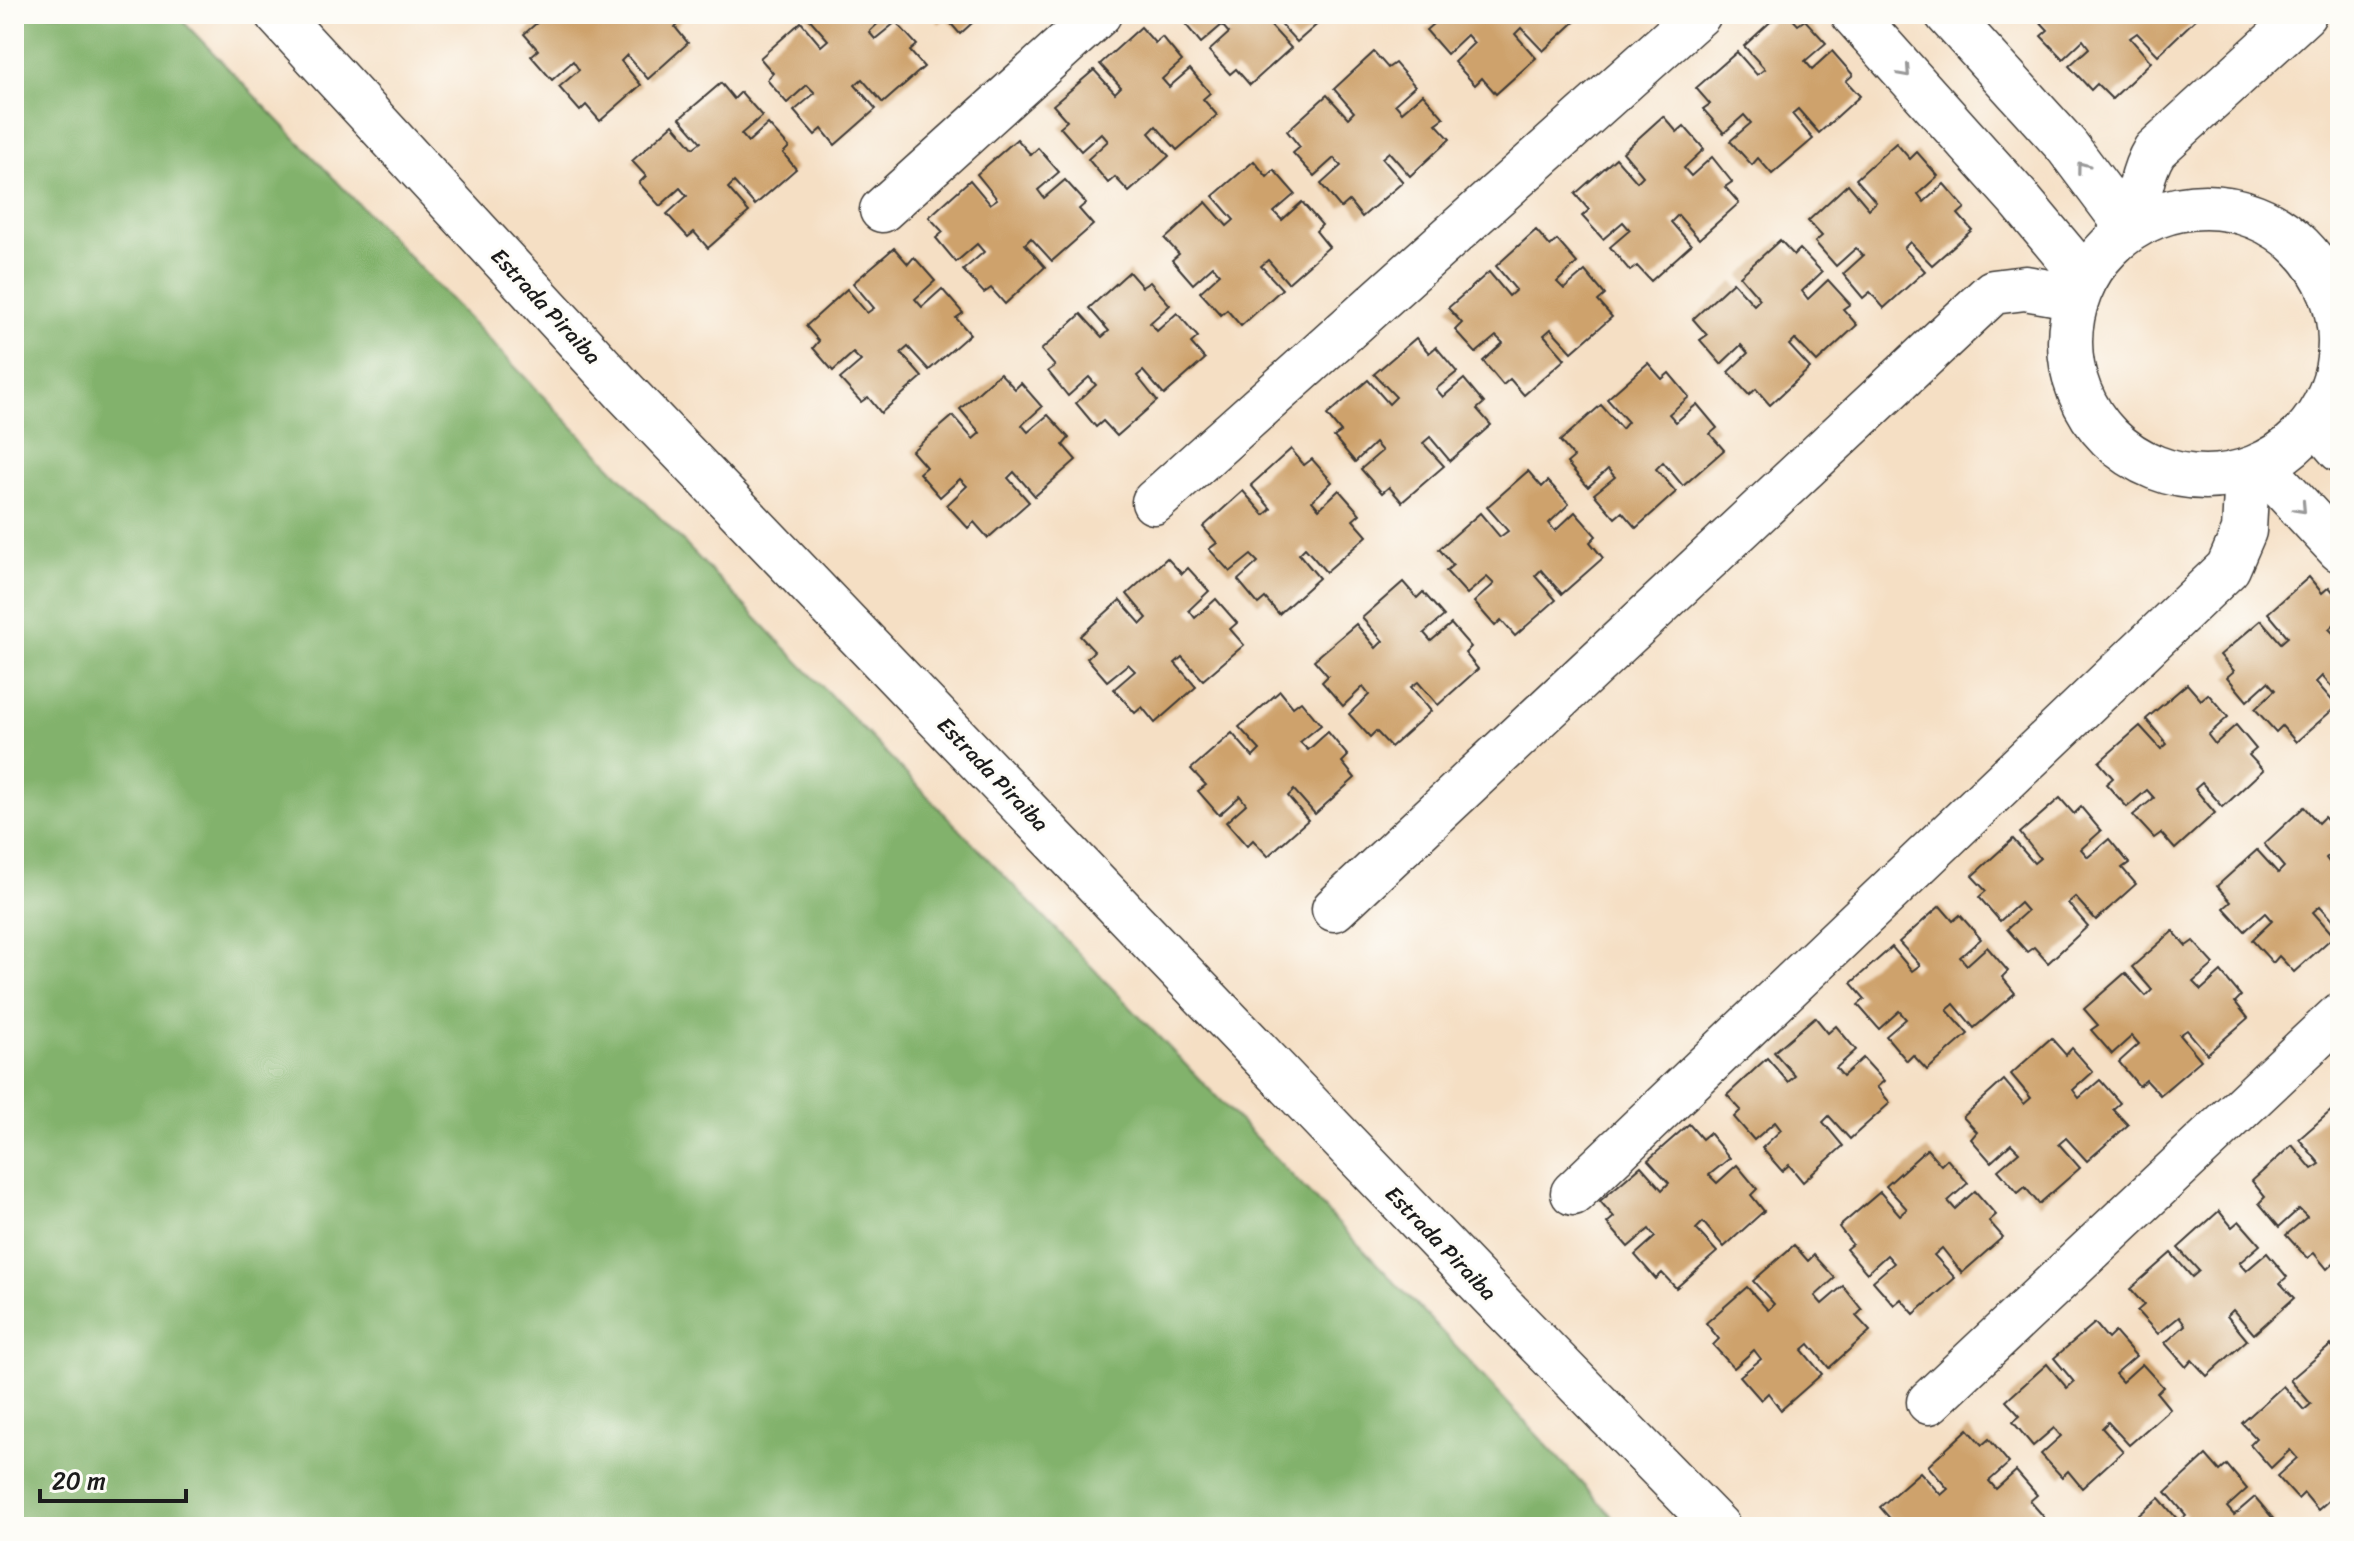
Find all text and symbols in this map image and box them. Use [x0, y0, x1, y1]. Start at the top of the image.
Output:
one-way arrow [1896, 63, 1910, 78]
one-way arrow [2078, 161, 2092, 176]
street label: Estrada Piraiba [481, 238, 611, 374]
one-way arrow [2292, 499, 2307, 513]
street label: Estrada Piraiba [927, 707, 1059, 841]
street label: Estrada Piraiba [1375, 1176, 1507, 1310]
scale bar [40, 1453, 186, 1503]
text: 20 m [52, 1460, 106, 1502]

